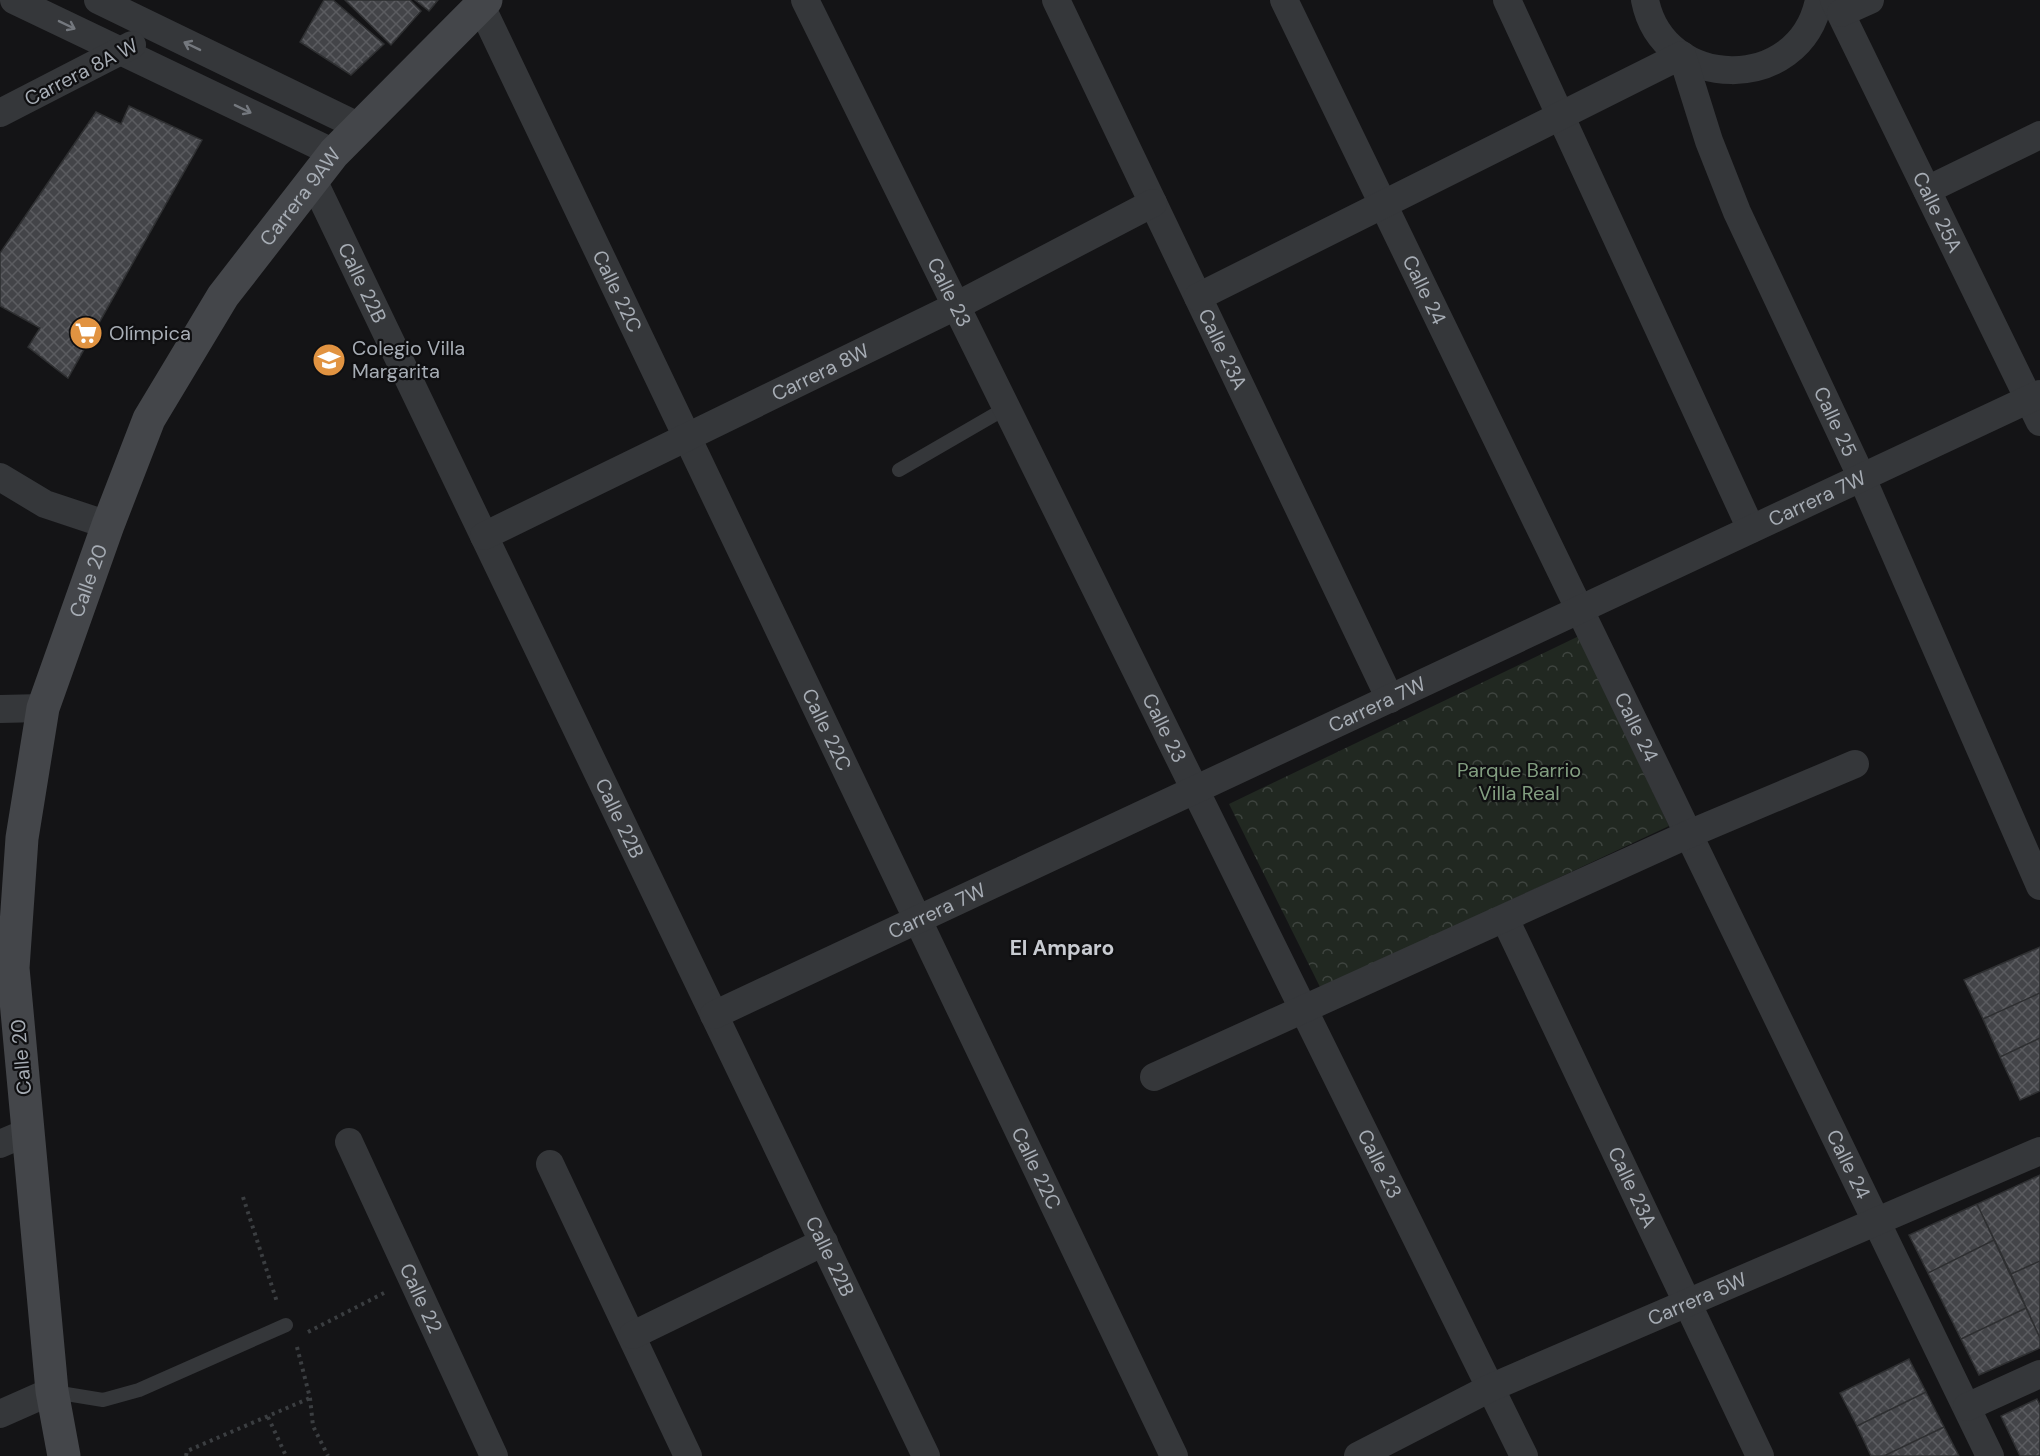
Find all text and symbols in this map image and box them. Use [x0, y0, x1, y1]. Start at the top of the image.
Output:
one-way arrow [57, 20, 75, 32]
street label: Carrera 8A W [20, 32, 142, 112]
one-way arrow [184, 39, 202, 51]
one-way arrow [233, 104, 251, 116]
street label: Carrera 9AW [254, 142, 346, 251]
street label: Calle 25A [1907, 167, 1968, 257]
street label: Calle 22B [332, 238, 393, 327]
street label: Calle 22C [587, 246, 648, 336]
street label: Calle 24 [1397, 251, 1452, 329]
street label: Calle 23 [921, 253, 977, 331]
street label: Calle 23A [1192, 304, 1253, 394]
supermarket icon: Olímpica [68, 315, 104, 351]
place label: Olímpica [109, 320, 191, 346]
place label: Colegio Villa Margarita [352, 335, 465, 384]
street label: Carrera 8W [767, 337, 873, 407]
school or university icon: Colegio Villa Margarita [311, 342, 347, 378]
street label: Calle 25 [1808, 382, 1863, 461]
street label: Carrera 7W [1764, 464, 1870, 532]
street label: Calle 20 [63, 541, 113, 621]
street label: Carrera 7W [1324, 671, 1430, 739]
street label: Calle 22C [796, 684, 858, 775]
street label: Calle 24 [1609, 688, 1664, 766]
street label: Calle 23 [1136, 689, 1193, 767]
park label: Parque Barrio Villa Real [1457, 757, 1581, 806]
street label: Calle 22B [589, 774, 650, 863]
street label: Carrera 7W [884, 877, 990, 945]
district label: El Amparo [1010, 934, 1114, 962]
street label: Calle 20 [5, 1018, 37, 1096]
street label: Calle 22C [1006, 1123, 1067, 1213]
street label: Calle 23 [1352, 1125, 1408, 1203]
street label: Calle 24 [1821, 1125, 1876, 1203]
street label: Calle 23A [1602, 1143, 1663, 1232]
street label: Calle 22B [800, 1212, 860, 1301]
street label: Calle 22 [394, 1259, 448, 1337]
street label: Carrera 5W [1643, 1266, 1751, 1332]

